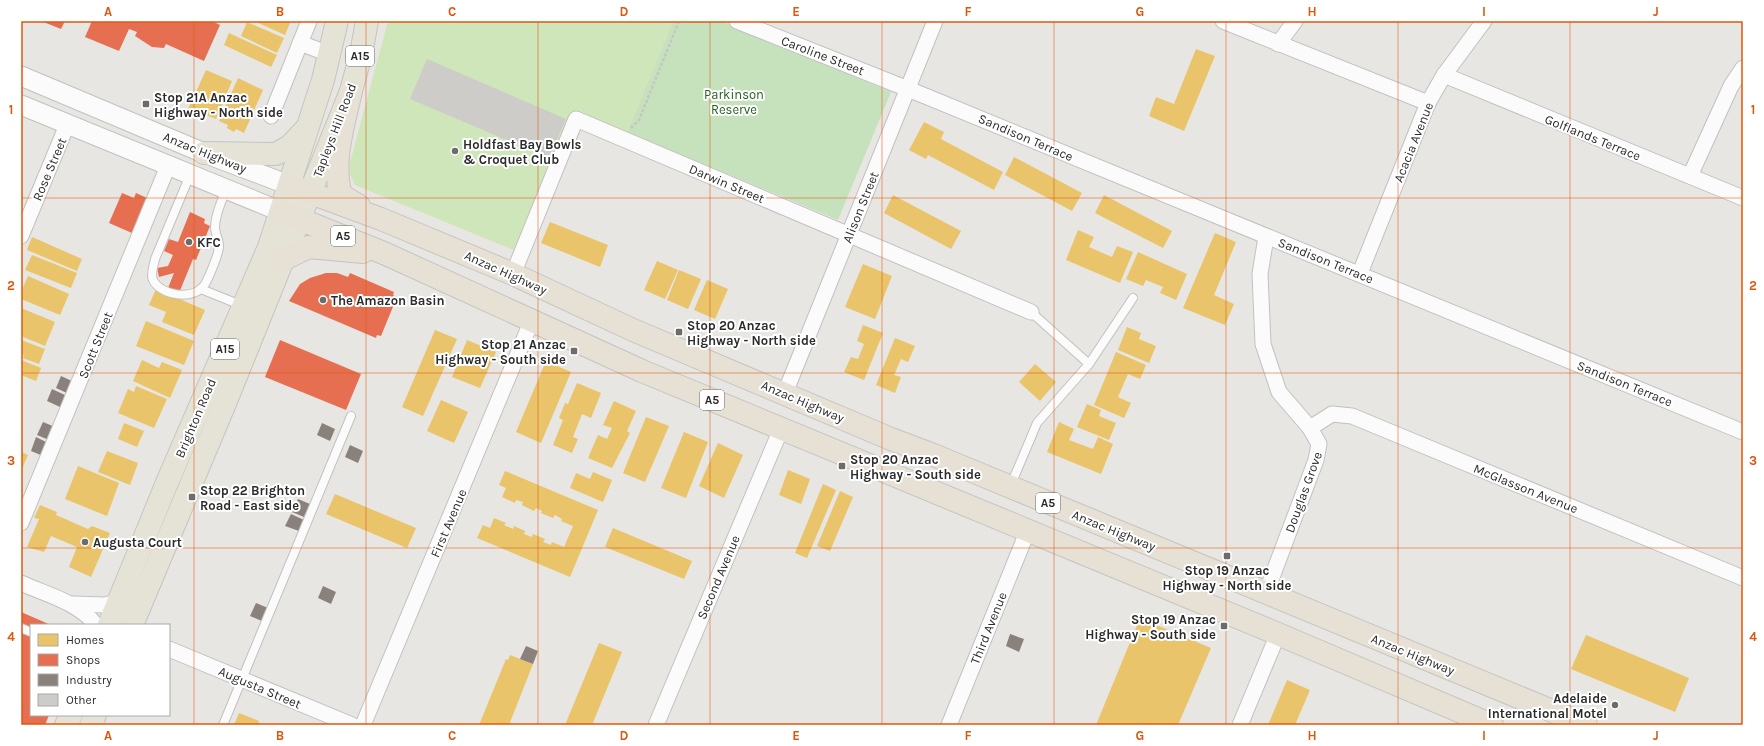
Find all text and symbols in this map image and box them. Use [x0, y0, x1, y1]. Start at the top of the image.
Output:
text: A [104, 4, 112, 19]
text: B [276, 4, 284, 19]
text: C [448, 4, 456, 19]
text: D [620, 4, 629, 19]
text: E [792, 4, 800, 19]
text: F [964, 4, 972, 19]
text: G [1136, 4, 1144, 19]
text: H [1307, 4, 1317, 19]
text: I [1482, 4, 1486, 19]
text: J [1653, 4, 1659, 19]
street label: Caroline Street [779, 33, 867, 78]
road number: A15 [346, 46, 374, 66]
street label: Tapleys Hill Road [310, 81, 359, 179]
park label: Parkinson Reserve [704, 87, 764, 117]
place label: Stop 21A Anzac Highway - North side [154, 90, 283, 120]
marker: Stop 21A Anzac Highway - North side [141, 99, 151, 109]
street label: Acacia Avenue [1391, 100, 1436, 184]
text: 1 [9, 102, 13, 117]
text: 1 [1751, 102, 1755, 117]
street label: Sandison Terrace [976, 111, 1076, 164]
street label: Golflands Terrace [1543, 111, 1643, 164]
street label: Anzac Highway [161, 129, 249, 176]
street label: Rose Street [29, 135, 70, 203]
place label: Holdfast Bay Bowls & Croquet Club [463, 137, 582, 168]
marker: Holdfast Bay Bowls & Croquet Club [450, 146, 460, 156]
street label: Darwin Street [687, 161, 767, 206]
street label: Alison Street [839, 169, 882, 245]
road number: A5 [331, 226, 355, 246]
place label: KFC [197, 235, 221, 250]
street label: Sandison Terrace [1276, 235, 1376, 287]
marker: KFC [184, 237, 194, 247]
street label: Anzac Highway [462, 248, 549, 297]
text: 2 [7, 278, 15, 293]
text: 2 [1749, 278, 1757, 293]
place label: The Amazon Basin [331, 293, 445, 308]
marker: The Amazon Basin [318, 295, 328, 305]
street label: Scott Street [75, 310, 116, 381]
place label: Stop 20 Anzac Highway - North side [687, 318, 816, 348]
marker: Stop 20 Anzac Highway - North side [674, 327, 684, 337]
place label: Stop 21 Anzac Highway - South side [435, 337, 566, 367]
road number: A15 [211, 339, 239, 359]
marker: Stop 21 Anzac Highway - South side [569, 346, 579, 356]
street label: Sandison Terrace [1575, 358, 1675, 410]
street label: Brighton Road [172, 376, 219, 460]
street label: Anzac Highway [759, 377, 847, 426]
road number: A5 [700, 390, 724, 410]
street label: Douglas Grove [1282, 449, 1325, 535]
place label: Stop 20 Anzac Highway - South side [850, 452, 981, 482]
text: 3 [7, 453, 15, 468]
text: 3 [1749, 453, 1757, 468]
marker: Stop 20 Anzac Highway - South side [837, 461, 847, 471]
street label: McGlasson Avenue [1471, 461, 1581, 516]
place label: Stop 22 Brighton Road - East side [200, 483, 305, 513]
street label: First Avenue [427, 486, 470, 560]
marker: Stop 22 Brighton Road - East side [187, 492, 197, 502]
road number: A5 [1036, 493, 1060, 513]
street label: Anzac Highway [1070, 507, 1158, 554]
street label: Second Avenue [694, 533, 743, 621]
place label: Augusta Court [93, 535, 182, 550]
marker: Augusta Court [80, 537, 90, 547]
marker: Stop 19 Anzac Highway - North side [1222, 551, 1232, 561]
place label: Stop 19 Anzac Highway - North side [1163, 563, 1292, 593]
street label: Third Avenue [967, 590, 1010, 666]
place label: Stop 19 Anzac Highway - South side [1085, 612, 1216, 642]
marker: Stop 19 Anzac Highway - South side [1219, 621, 1229, 631]
legend [30, 624, 170, 716]
text: 4 [7, 629, 15, 644]
text: 4 [1749, 629, 1757, 644]
street label: Anzac Highway [1369, 631, 1457, 678]
text: Homes [66, 633, 104, 647]
text: Shops [66, 653, 100, 667]
street label: Augusta Street [216, 663, 303, 712]
text: Industry [66, 673, 112, 687]
place label: Adelaide International Motel [1488, 691, 1607, 721]
text: Other [66, 693, 97, 707]
marker: Adelaide International Motel [1610, 700, 1620, 710]
text: A [104, 728, 112, 743]
text: B [276, 728, 284, 743]
text: C [448, 728, 456, 743]
text: D [620, 728, 629, 743]
text: E [792, 728, 800, 743]
text: F [964, 728, 972, 743]
text: G [1136, 728, 1144, 743]
text: H [1307, 728, 1317, 743]
text: I [1482, 728, 1486, 743]
text: J [1653, 728, 1659, 743]

